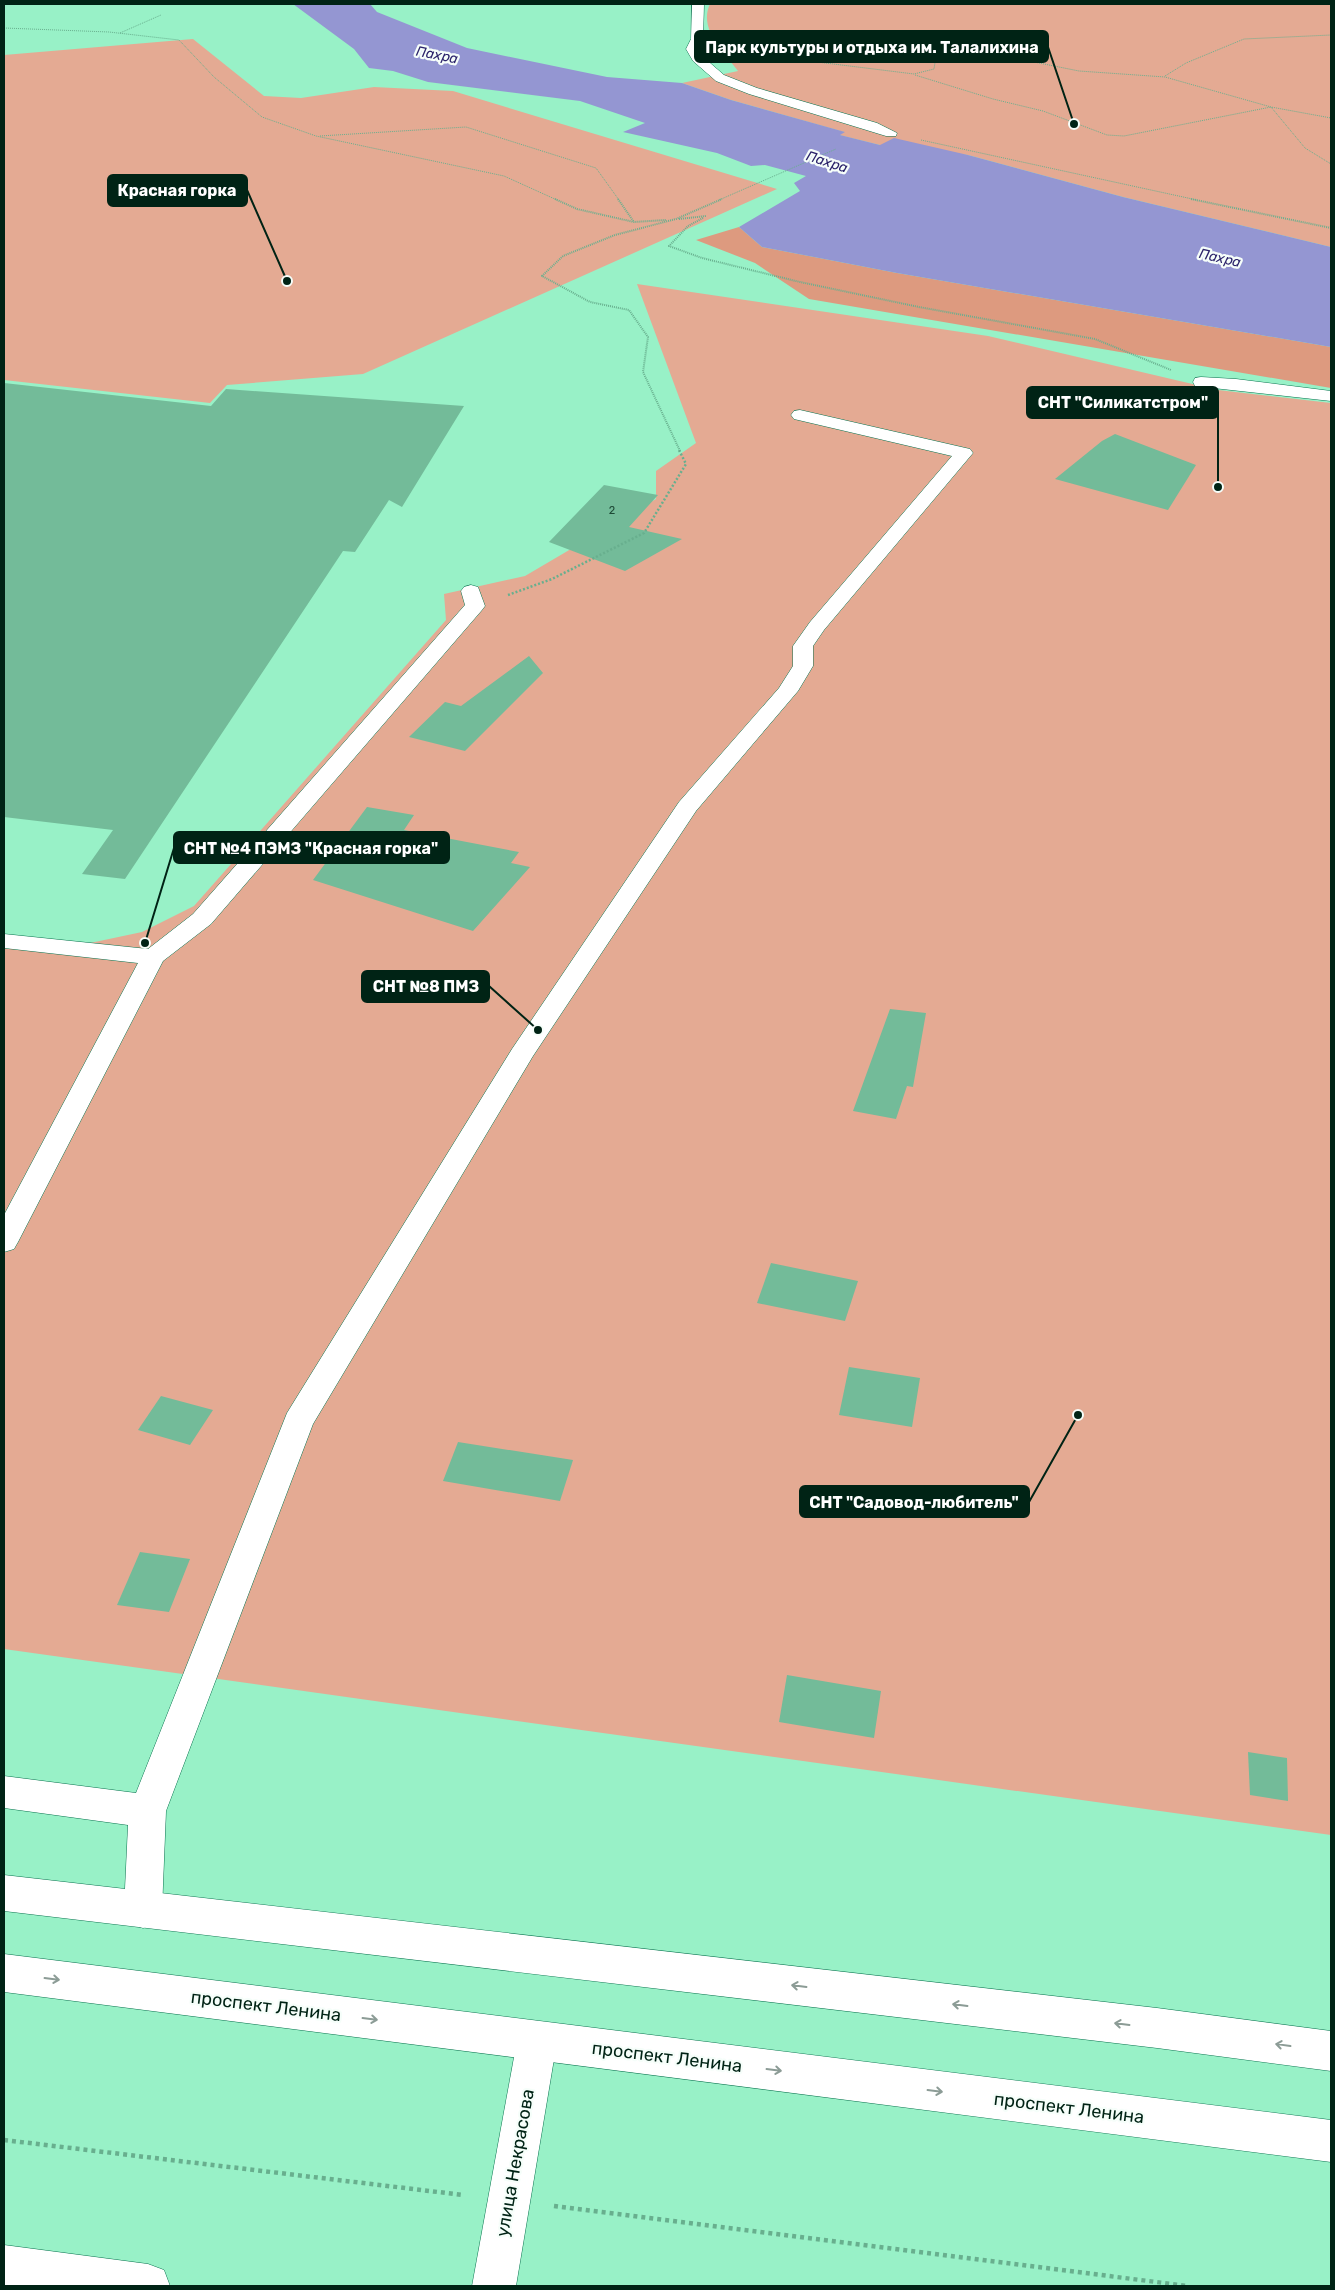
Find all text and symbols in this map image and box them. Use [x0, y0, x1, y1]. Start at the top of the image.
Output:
callout: Парк культуры и отдыха им. Талалихина [695, 31, 1048, 62]
text: Парк культуры и отдыха им. Талалихина [705, 38, 1039, 57]
water label: Пахра [415, 43, 459, 67]
water label: Пахра [804, 147, 850, 177]
callout: Красная горка [108, 175, 247, 206]
text: Красная горка [117, 181, 237, 200]
water label: Пахра [1197, 245, 1243, 271]
callout: СНТ "Силикатстром" [1027, 387, 1218, 418]
text: СНТ "Силикатстром" [1038, 393, 1208, 412]
house number: 2 [609, 504, 615, 517]
callout: СНТ №4 ПЭМЗ "Красная горка" [174, 832, 449, 863]
text: СНТ №4 ПЭМЗ "Красная горка" [184, 839, 438, 858]
callout: СНТ №8 ПМЗ [362, 971, 489, 1002]
text: СНТ №8 ПМЗ [373, 977, 479, 996]
callout: СНТ "Садовод-любитель" [800, 1486, 1029, 1517]
text: СНТ "Садовод-любитель" [809, 1493, 1019, 1512]
one-way arrow [44, 1975, 60, 1985]
one-way arrow [791, 1981, 807, 1991]
street label: проспект Ленина [190, 1986, 342, 2026]
one-way arrow [953, 2000, 969, 2010]
one-way arrow [361, 2015, 377, 2025]
one-way arrow [1114, 2019, 1130, 2029]
street label: проспект Ленина [591, 2037, 743, 2077]
one-way arrow [1275, 2040, 1291, 2050]
one-way arrow [766, 2066, 782, 2076]
one-way arrow [927, 2086, 943, 2096]
street label: улица Некрасова [491, 2087, 539, 2239]
street label: проспект Ленина [993, 2088, 1145, 2128]

